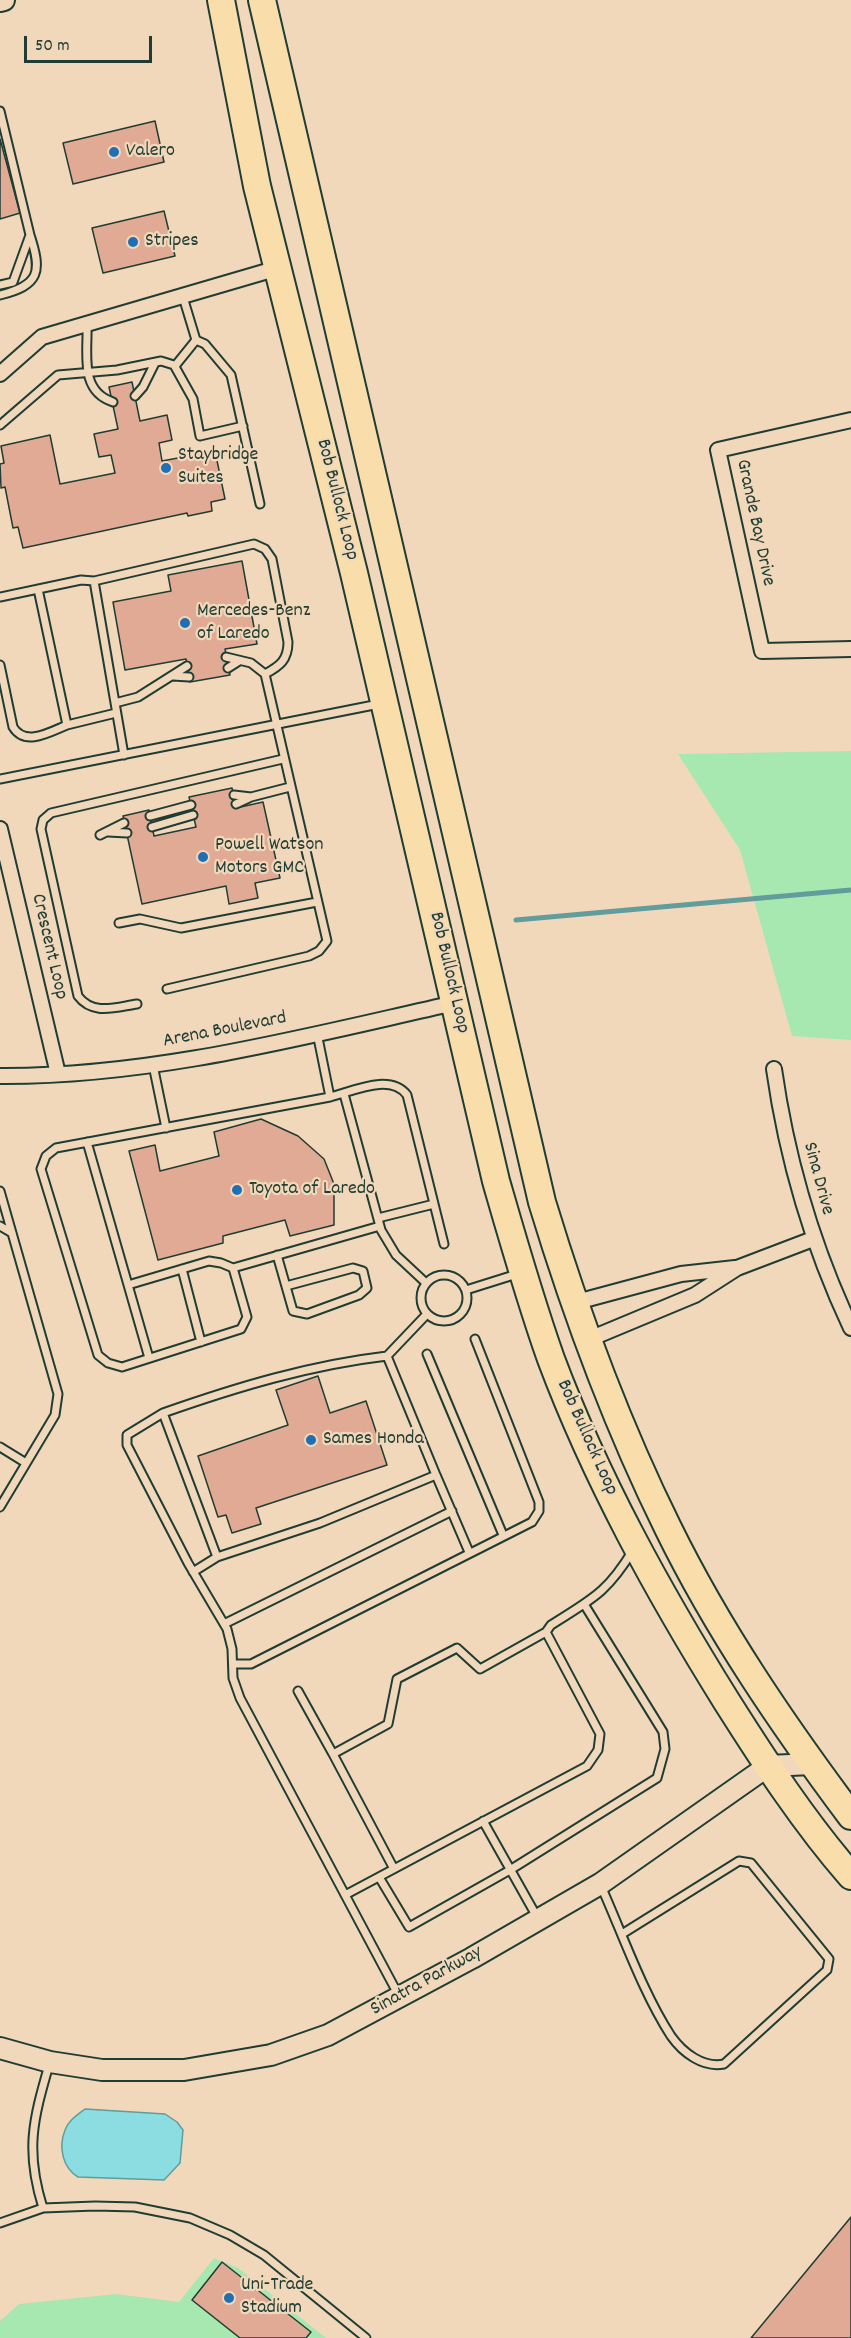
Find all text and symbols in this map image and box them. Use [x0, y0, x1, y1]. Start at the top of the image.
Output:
scale bar [27, 24, 154, 62]
text: 50 m [35, 34, 70, 59]
place label: Valero [126, 140, 175, 164]
marker: Valero [107, 145, 121, 159]
place label: Stripes [145, 230, 199, 254]
marker: Stripes [126, 235, 140, 249]
street label: Bob Bullock Loop [309, 437, 363, 563]
place label: Staybridge Suites [178, 444, 258, 491]
street label: Grande Bay Drive [729, 457, 779, 589]
marker: Staybridge Suites [159, 461, 173, 475]
place label: Mercedes-Benz of Laredo [197, 600, 310, 647]
marker: Mercedes-Benz of Laredo [178, 616, 192, 630]
place label: Powell Watson Motors GMC [215, 834, 324, 881]
marker: Powell Watson Motors GMC [196, 850, 210, 864]
street label: Crescent Loop [24, 892, 72, 1002]
street label: Bob Bullock Loop [422, 910, 474, 1036]
street label: Arena Boulevard [161, 1007, 289, 1055]
street label: Sina Drive [796, 1140, 838, 1218]
place label: Toyota of Laredo [249, 1178, 375, 1202]
marker: Toyota of Laredo [230, 1183, 244, 1197]
street label: Bob Bullock Loop [550, 1376, 622, 1500]
place label: Sames Honda [323, 1428, 424, 1452]
marker: Sames Honda [304, 1433, 318, 1447]
street label: Sinatra Parkway [367, 1941, 487, 2023]
place label: Uni-Trade Stadium [241, 2274, 313, 2321]
marker: Uni-Trade Stadium [222, 2291, 236, 2305]

